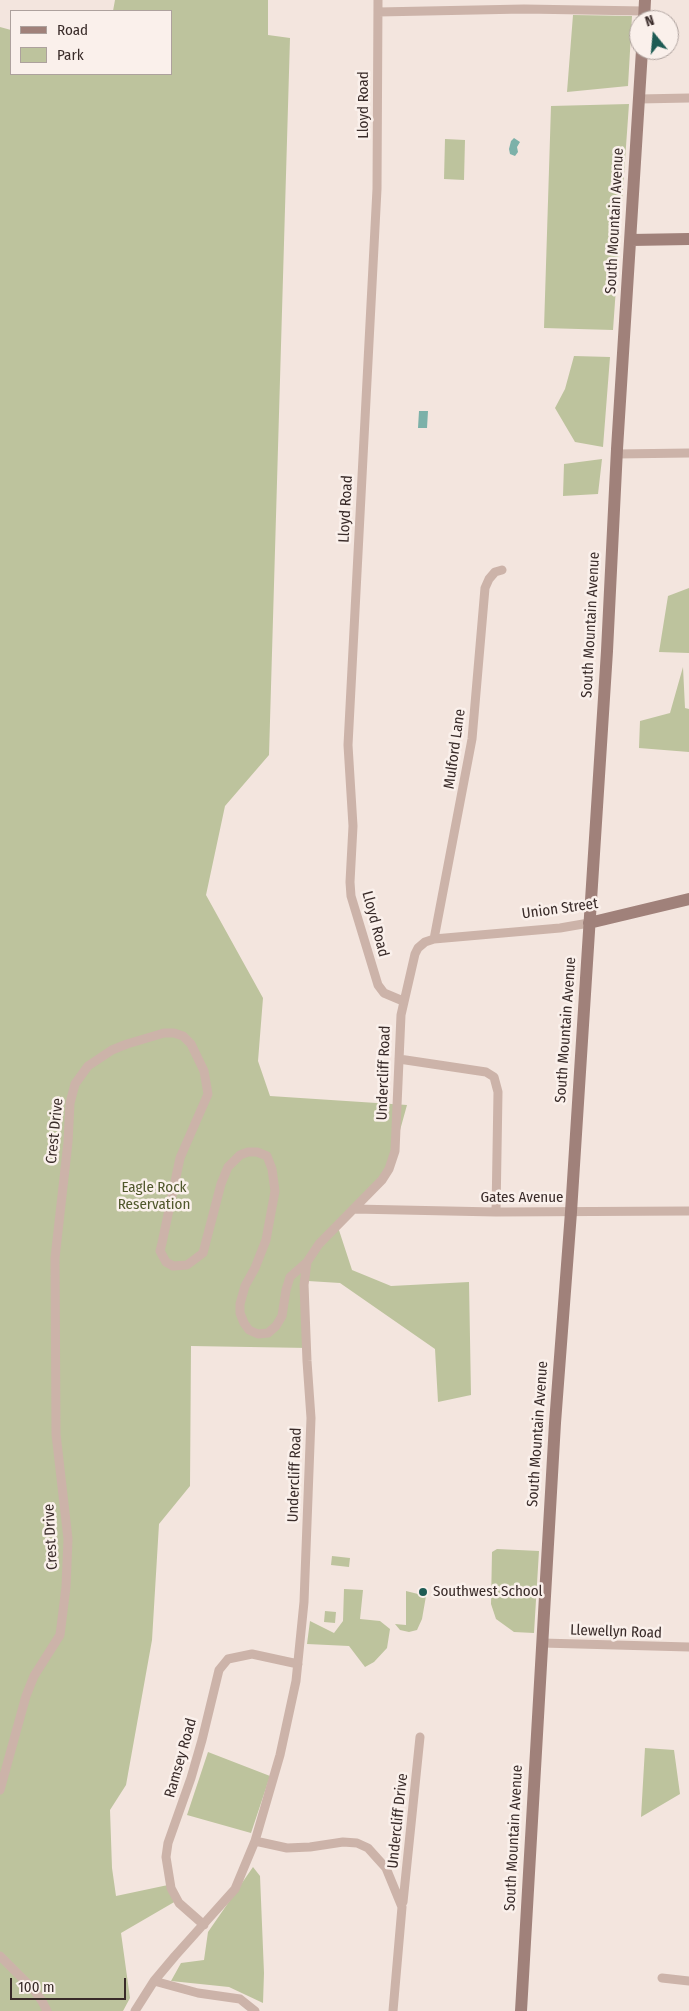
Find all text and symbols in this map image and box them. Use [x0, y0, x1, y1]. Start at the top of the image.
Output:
legend [10, 10, 172, 75]
north arrow [629, 10, 679, 60]
text: N [643, 12, 656, 30]
text: Road [57, 21, 88, 39]
text: Park [57, 46, 84, 64]
street label: Lloyd Road [355, 71, 373, 139]
street label: South Mountain Avenue [602, 148, 628, 294]
street label: Lloyd Road [335, 475, 357, 543]
street label: South Mountain Avenue [578, 552, 604, 698]
street label: Mulford Lane [440, 708, 470, 790]
street label: Lloyd Road [358, 889, 392, 959]
street label: Union Street [521, 895, 599, 923]
street label: South Mountain Avenue [552, 956, 580, 1104]
street label: Undercliff Road [373, 1025, 395, 1121]
street label: Crest Drive [43, 1097, 67, 1165]
park label: Eagle Rock Reservation [118, 1179, 190, 1214]
street label: Gates Avenue [480, 1189, 564, 1207]
street label: South Mountain Avenue [524, 1360, 552, 1508]
street label: Undercliff Road [284, 1427, 306, 1523]
street label: Crest Drive [40, 1503, 62, 1571]
place label: Southwest School [433, 1583, 543, 1601]
marker: Southwest School [417, 1586, 429, 1598]
street label: Llewellyn Road [570, 1621, 662, 1643]
street label: Ramsey Road [161, 1716, 201, 1800]
street label: South Mountain Avenue [501, 1765, 527, 1911]
street label: Undercliff Drive [384, 1773, 412, 1869]
scale bar [12, 1968, 129, 2000]
text: 100 m [18, 1978, 55, 1996]

